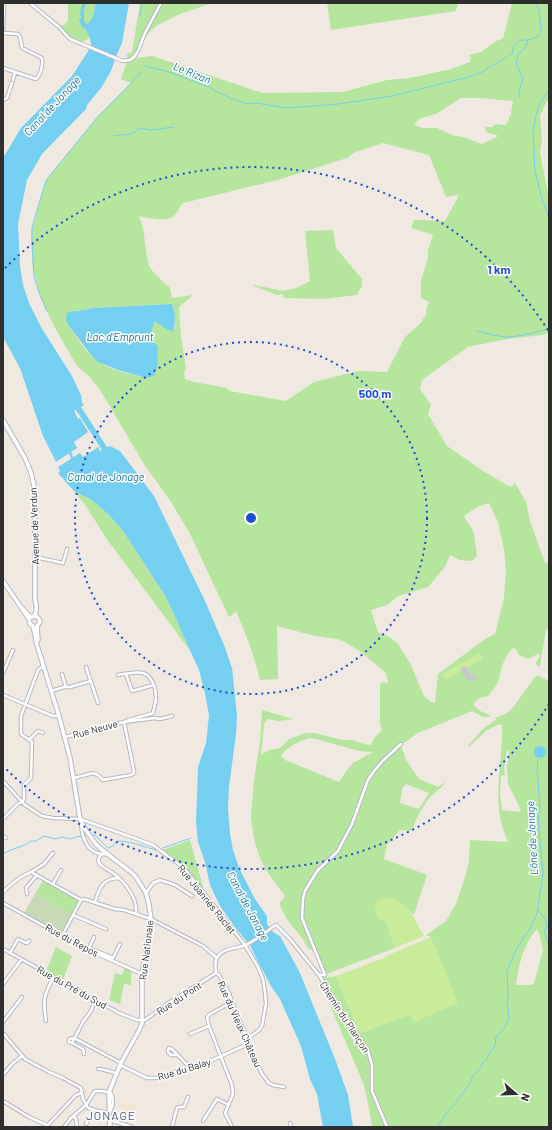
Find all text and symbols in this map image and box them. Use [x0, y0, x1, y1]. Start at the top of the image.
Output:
water label: Le Rizan [171, 59, 213, 86]
water label: Canal de Jonage [21, 73, 83, 138]
text: 1 km [487, 262, 511, 276]
water label: Lac d'Emprunt [86, 330, 154, 343]
text: 500 m [359, 386, 391, 400]
water label: Canal de Jonage [68, 470, 145, 483]
street label: Avenue de Verdun [27, 487, 41, 565]
centre of rings [244, 511, 258, 525]
street label: Rue Neuve [71, 717, 119, 741]
water label: Lône de Jonage [523, 800, 540, 875]
street label: Rue Joannès Raclet [175, 862, 239, 936]
water label: Canal de Jonage [225, 869, 272, 943]
street label: Rue Nationale [136, 919, 156, 981]
street label: Rue du Repos [43, 921, 101, 959]
street label: Rue du Pré du Sud [35, 963, 109, 1011]
street label: Rue du Pont [154, 979, 204, 1017]
street label: Rue du Vieux Château [216, 979, 264, 1069]
street label: Chemin du Plançon [318, 979, 372, 1055]
street label: Rue du Balay [156, 1055, 212, 1083]
north arrow [496, 1074, 536, 1114]
text: N [519, 1092, 533, 1103]
district label: JONAGE [86, 1108, 136, 1122]

